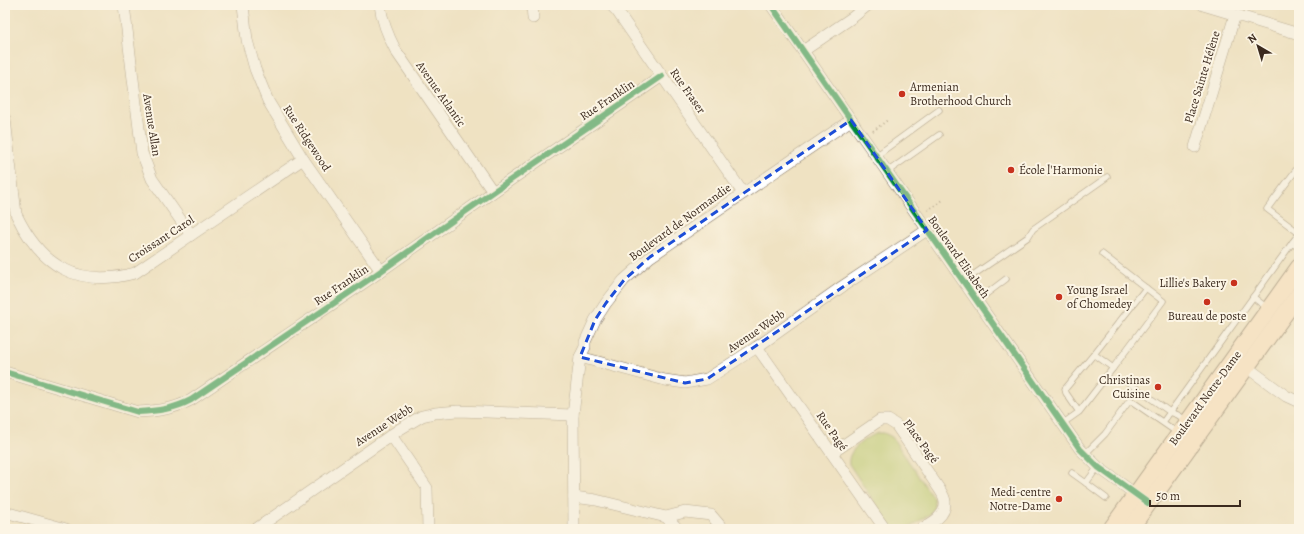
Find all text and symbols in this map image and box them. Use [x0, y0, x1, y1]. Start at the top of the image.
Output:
north arrow [1238, 26, 1278, 66]
street label: Place Sainte Hélène [1180, 29, 1224, 125]
text: N [1244, 30, 1260, 47]
street label: Avenue Atlantic [412, 57, 470, 130]
street label: Rue Fraser [667, 65, 710, 117]
street label: Rue Franklin [577, 76, 638, 124]
place label: Armenian Brotherhood Church [909, 79, 1012, 109]
marker: Armenian Brotherhood Church [897, 89, 907, 99]
street label: Avenue Allan [139, 92, 165, 158]
street label: Rue Ridgewood [280, 102, 335, 175]
place label: École l'Harmonie [1019, 162, 1103, 178]
marker: École l'Harmonie [1006, 165, 1016, 175]
street label: Boulevard de Normandie [626, 180, 734, 264]
street label: Croissant Carol [125, 212, 197, 266]
street label: Boulevard Elisabeth [924, 212, 994, 302]
street label: Rue Franklin [311, 261, 372, 309]
place label: Lillie's Bakery [1159, 275, 1227, 291]
marker: Lillie's Bakery [1229, 278, 1239, 288]
place label: Young Israel of Chomedey [1066, 282, 1132, 312]
marker: Young Israel of Chomedey [1054, 292, 1064, 302]
marker: Bureau de poste [1202, 297, 1212, 307]
street label: Avenue Webb [723, 306, 788, 357]
place label: Bureau de poste [1168, 308, 1246, 324]
street label: Boulevard Notre-Dame [1165, 347, 1245, 449]
place label: Christinas Cuisine [1099, 372, 1150, 402]
marker: Christinas Cuisine [1153, 382, 1163, 392]
street label: Avenue Webb [351, 400, 416, 450]
street label: Rue Pagé [813, 408, 851, 454]
street label: Place Pagé [899, 416, 943, 466]
scale bar [1150, 482, 1240, 508]
place label: Medi-centre Notre-Dame [989, 484, 1051, 514]
text: 50 m [1156, 488, 1180, 504]
marker: Medi-centre Notre-Dame [1054, 494, 1064, 504]

